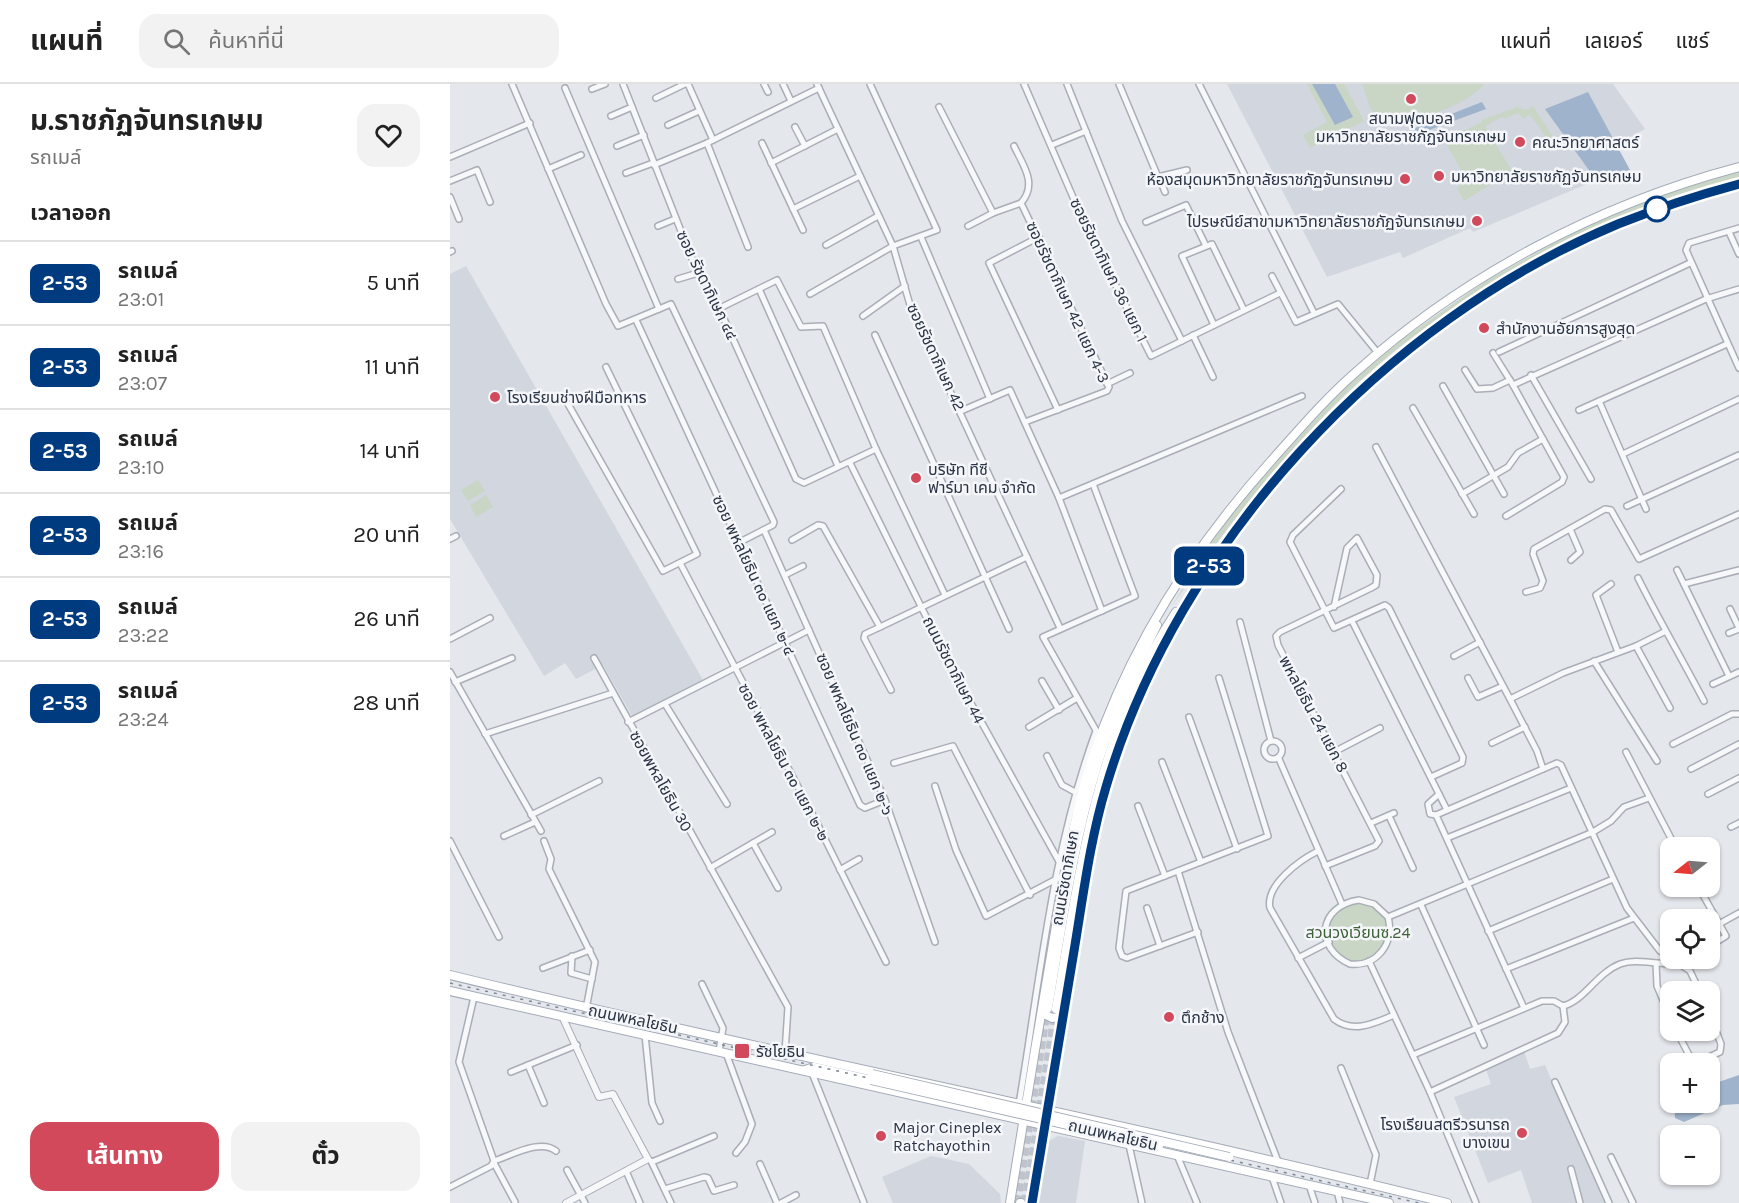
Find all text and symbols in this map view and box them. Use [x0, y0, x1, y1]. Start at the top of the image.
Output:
search box [139, 14, 559, 68]
text: แผนที่ [30, 24, 103, 57]
icon: search [160, 25, 193, 58]
text: ค้นหาที่นี่ [208, 28, 284, 54]
text: แผนที่ [1500, 29, 1551, 53]
text: เลเยอร์ [1584, 29, 1643, 53]
text: แชร์ [1676, 29, 1709, 53]
marker: สนามฟุตบอล มหาวิทยาลัยราชภัฏจันทรเกษม [1404, 92, 1418, 106]
text: ม.ราชภัฏจันทรเกษม [30, 104, 264, 137]
button: heart [357, 104, 420, 167]
place label: สนามฟุตบอล มหาวิทยาลัยราชภัฏจันทรเกษม [1316, 109, 1506, 146]
place label: คณะวิทยาศาสตร์ [1532, 133, 1640, 152]
marker: คณะวิทยาศาสตร์ [1513, 135, 1527, 149]
text: รถเมล์ [30, 146, 81, 169]
place label: มหาวิทยาลัยราชภัฏจันทรเกษม [1451, 167, 1642, 186]
marker: มหาวิทยาลัยราชภัฏจันทรเกษม [1432, 169, 1446, 183]
place label: ห้องสมุดมหาวิทยาลัยราชภัฏจันทรเกษม [1146, 170, 1393, 189]
marker: ห้องสมุดมหาวิทยาลัยราชภัฏจันทรเกษม [1398, 172, 1412, 186]
street label: ซอยรัชดาภิเษก 36 แยก 1 [1066, 195, 1152, 345]
unlabelled marker [1644, 196, 1670, 222]
text: เวลาออก [30, 200, 111, 226]
place label: ไปรษณีย์สาขามหาวิทยาลัยราชภัฏจันทรเกษม [1186, 212, 1465, 231]
marker: ไปรษณีย์สาขามหาวิทยาลัยราชภัฏจันทรเกษม [1470, 214, 1484, 228]
street label: ซอยรัชดาภิเษก 42 แยก 4-3 [1022, 218, 1114, 386]
street label: ซอย รัชดาภิเษก ๔๔ [672, 227, 742, 343]
text: รถเมล์ [118, 258, 178, 284]
text: 5 นาที [367, 270, 420, 296]
text: 2-53 [42, 271, 88, 295]
text: 23:01 [118, 288, 164, 311]
street label: ซอยรัชดาภิเษก 42 [903, 300, 969, 414]
place label: สำนักงานอัยการสูงสุด [1496, 319, 1635, 338]
marker: สำนักงานอัยการสูงสุด [1477, 321, 1491, 335]
text: รถเมล์ [118, 342, 178, 368]
text: 11 นาที [364, 354, 420, 380]
text: 2-53 [42, 355, 88, 379]
text: 23:07 [118, 372, 167, 395]
place label: โรงเรียนช่างฝีมือทหาร [507, 388, 647, 407]
marker: โรงเรียนช่างฝีมือทหาร [488, 390, 502, 404]
text: รถเมล์ [118, 426, 178, 452]
text: 14 นาที [359, 438, 420, 464]
text: 2-53 [42, 439, 88, 463]
text: 23:10 [118, 456, 164, 479]
place label: บริษัท ทีซี ฟาร์มา เคม จำกัด [928, 460, 1036, 497]
marker: บริษัท ทีซี ฟาร์มา เคม จำกัด [909, 471, 923, 485]
street label: ซอย พหลโยธิน ๓๐ แยก ๒-๔ [708, 492, 800, 658]
text: รถเมล์ [118, 510, 178, 536]
text: 20 นาที [353, 522, 420, 548]
text: 2-53 [42, 523, 88, 547]
text: 23:16 [118, 540, 164, 563]
line badge: 2-53 [1167, 546, 1251, 586]
text: 2-53 [1186, 554, 1232, 578]
text: รถเมล์ [118, 594, 178, 620]
text: 26 นาที [354, 606, 420, 632]
text: 2-53 [42, 607, 88, 631]
street label: ถนนรัชดาภิเษก 44 [919, 613, 989, 727]
text: 23:22 [118, 624, 169, 647]
street label: ซอย พหลโยธิน ๓๐ แยก ๒-๖ [812, 650, 898, 818]
street label: พหลโยธิน 24 แยก 8 [1275, 652, 1353, 776]
text: รถเมล์ [118, 678, 178, 704]
street label: ซอย พหลโยธิน ๓๐ แยก ๒-๒ [734, 680, 834, 844]
text: 28 นาที [353, 690, 420, 716]
text: 2-53 [42, 691, 88, 715]
text: 23:24 [118, 708, 169, 731]
street label: ซอยพหลโยธิน 30 [625, 727, 697, 835]
street label: ถนนรัชดาภิเษก [1047, 829, 1083, 927]
north arrow [1660, 837, 1720, 897]
map controls [1660, 837, 1720, 1185]
button: locate [1660, 909, 1720, 969]
park label: สวนวงเวียนซ.24 [1306, 923, 1411, 942]
button: layers [1660, 981, 1720, 1041]
street label: ถนนพหลโยธิน [586, 1000, 680, 1038]
place label: ตึกช้าง [1181, 1008, 1225, 1027]
marker: ตึกช้าง [1162, 1010, 1176, 1024]
marker: รัชโยธิน [733, 1042, 751, 1060]
place label: รัชโยธิน [756, 1042, 805, 1061]
button: + [1660, 1053, 1720, 1113]
street label: ถนนพหลโยธิน [1066, 1115, 1160, 1155]
place label: โรงเรียนสตรีวรนารถ บางเขน [1381, 1115, 1510, 1152]
place label: Major Cineplex Ratchayothin [893, 1118, 1001, 1155]
button: เส้นทาง [30, 1122, 219, 1191]
button: ตั๋ว [231, 1122, 420, 1191]
button: − [1660, 1125, 1720, 1185]
marker: โรงเรียนสตรีวรนารถ บางเขน [1515, 1126, 1529, 1140]
marker: Major Cineplex Ratchayothin [874, 1129, 888, 1143]

